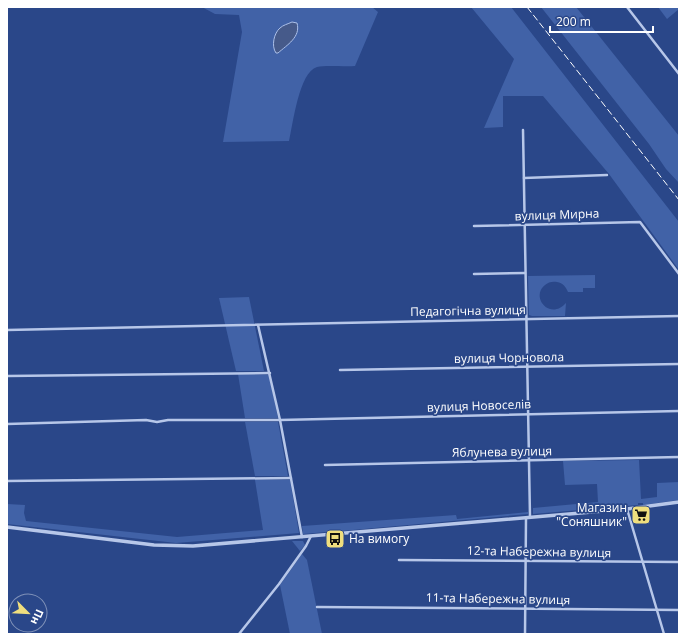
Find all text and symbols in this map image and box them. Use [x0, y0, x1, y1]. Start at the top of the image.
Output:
scale bar [550, 8, 653, 34]
text: 200 m [556, 13, 591, 30]
street label: вулиця Мирна [514, 205, 600, 224]
street label: Педагогічна вулиця [410, 301, 526, 320]
street label: вулиця Чорновола [454, 348, 564, 367]
street label: вулиця Новоселів [427, 395, 531, 416]
street label: Яблунева вулиця [452, 442, 552, 461]
place label: Магазин "Соняшник" [556, 499, 627, 530]
supermarket icon: Магазин "Соняшник" [630, 504, 652, 526]
bus stop icon: На вимогу [324, 528, 346, 550]
place label: На вимогу [349, 530, 410, 547]
street label: 12-та Набережна вулиця [467, 542, 611, 561]
street label: 11-та Набережна вулиця [426, 589, 570, 608]
north arrow [8, 593, 48, 633]
text: Пн [28, 607, 48, 627]

